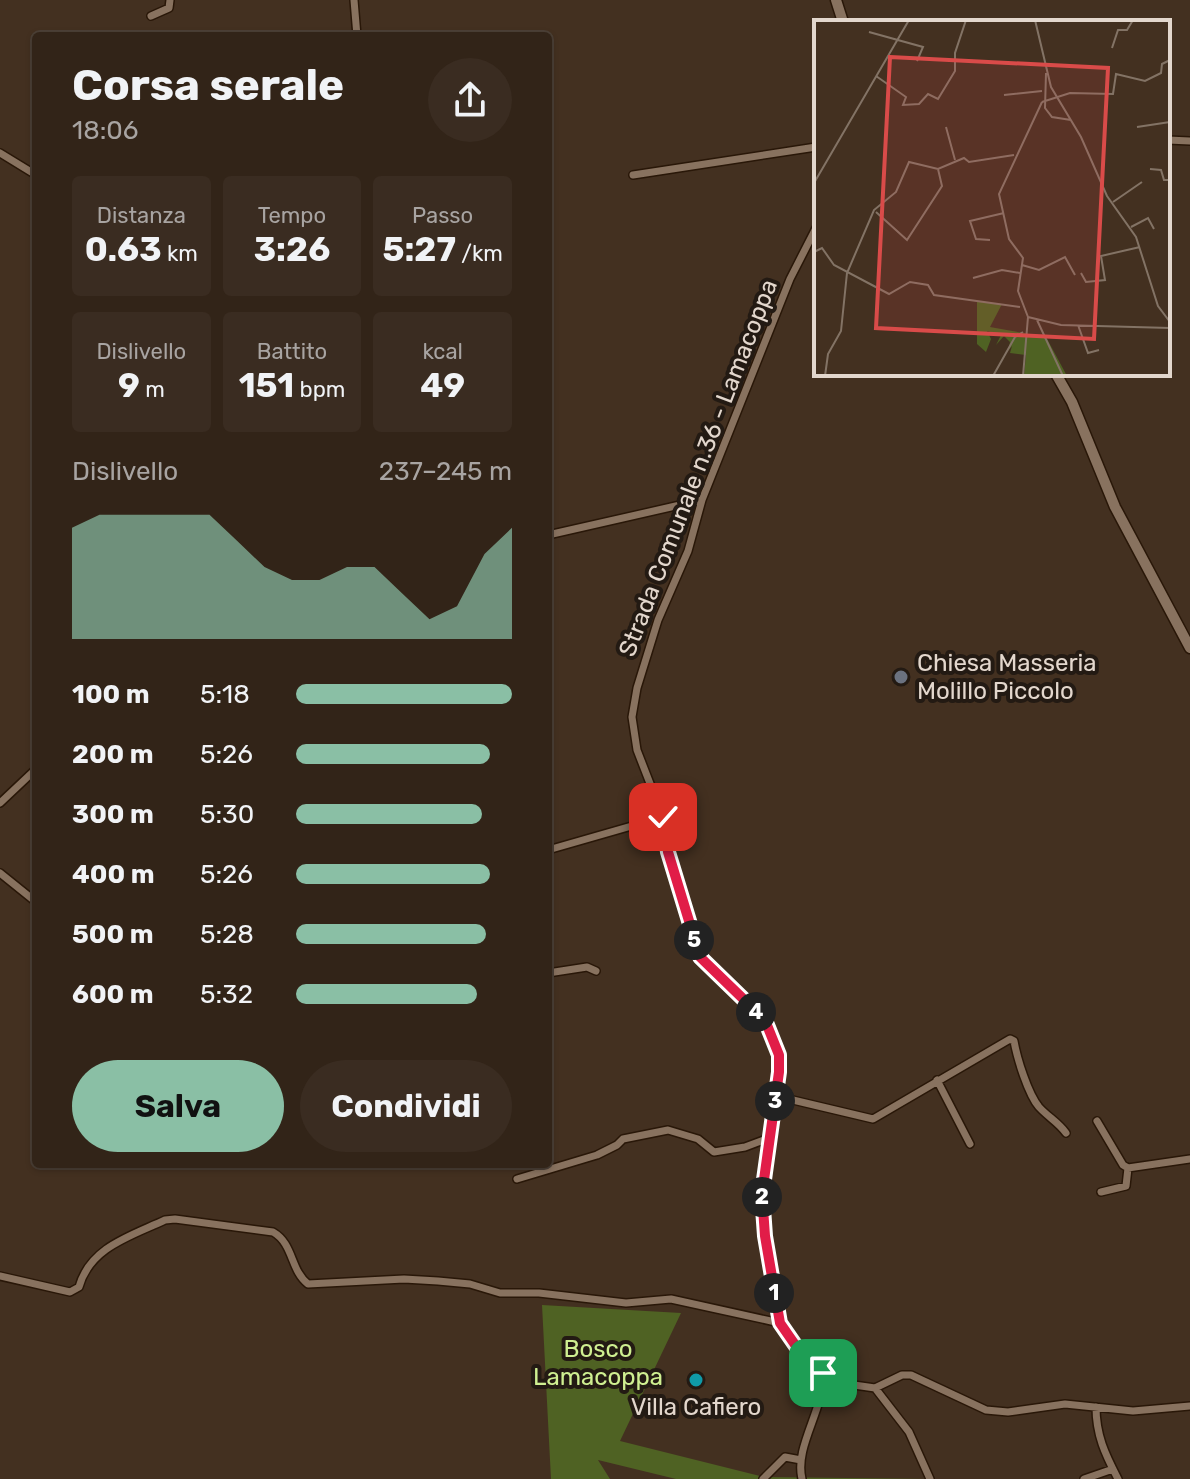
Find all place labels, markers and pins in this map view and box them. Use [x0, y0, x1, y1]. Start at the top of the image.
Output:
place label: Chiesa Masseria Molillo Piccolo [917, 649, 1097, 705]
marker: Chiesa Masseria Molillo Piccolo [892, 668, 910, 686]
pin [629, 783, 697, 851]
pin: 5 [674, 920, 714, 960]
pin: 4 [736, 992, 776, 1032]
pin: 3 [755, 1081, 795, 1121]
pin: 2 [742, 1177, 782, 1217]
pin: 1 [754, 1273, 794, 1313]
pin [789, 1339, 857, 1407]
marker: Villa Cafiero [687, 1371, 705, 1389]
place label: Villa Cafiero [631, 1393, 761, 1421]

